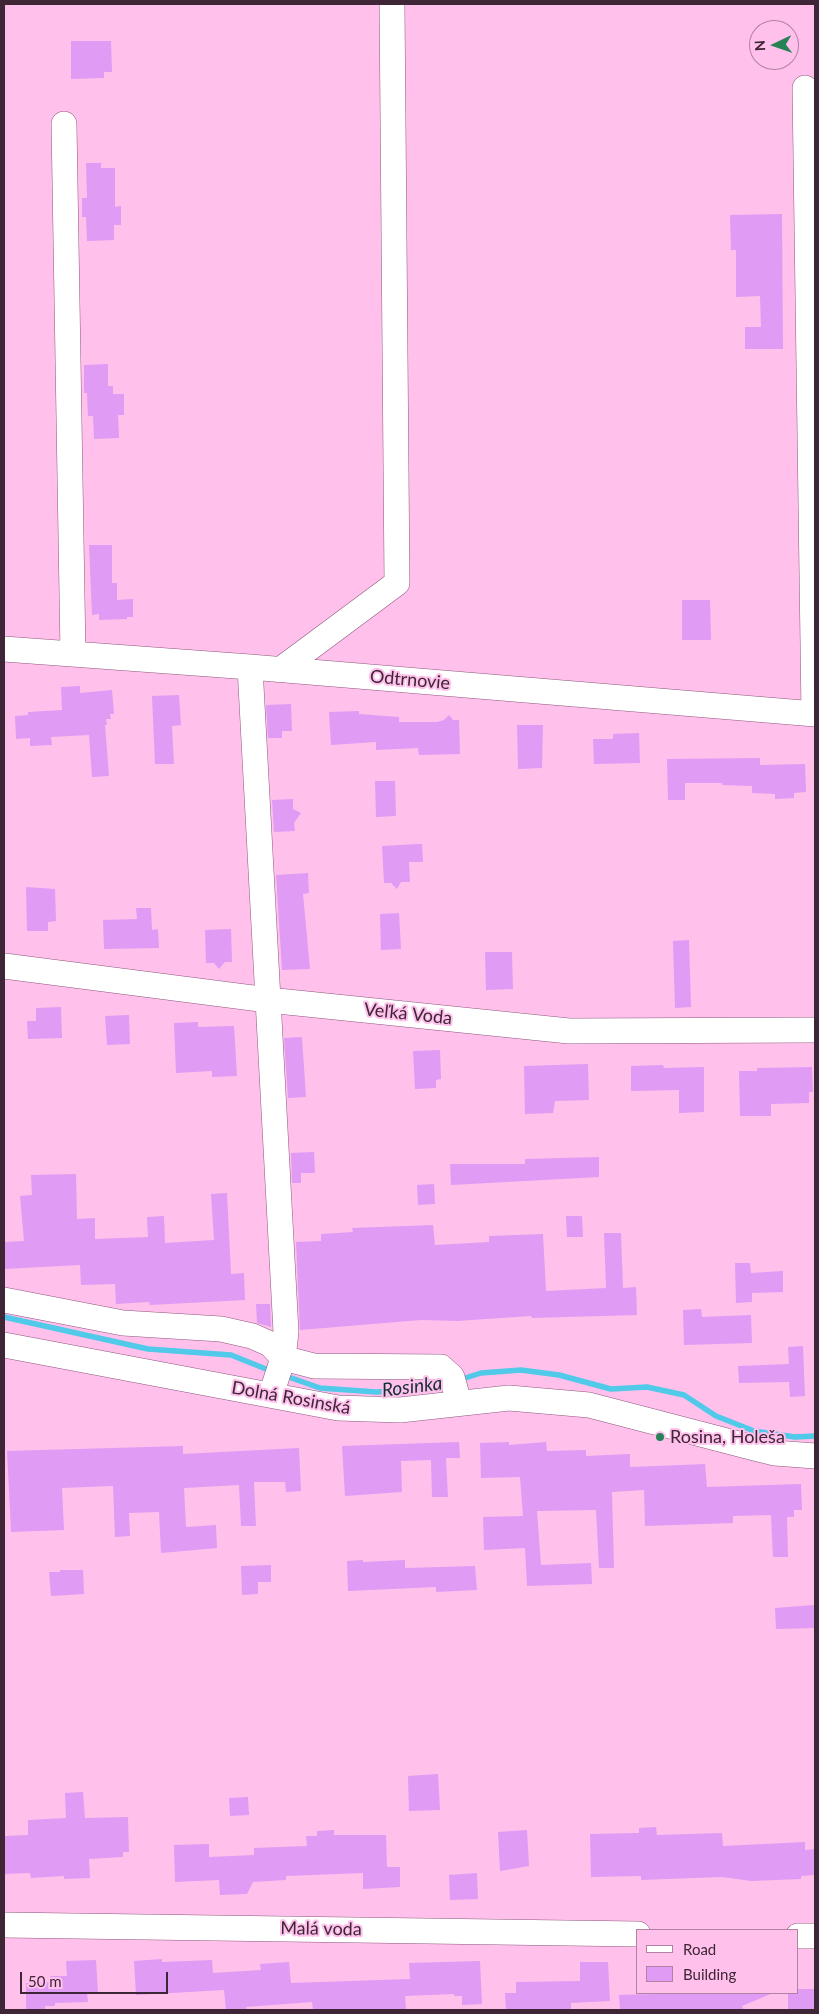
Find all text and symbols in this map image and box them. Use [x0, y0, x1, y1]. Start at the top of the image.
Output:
north arrow [749, 20, 799, 70]
text: N [751, 40, 768, 52]
street label: Odtrnovie [369, 666, 451, 694]
street label: Veľká Voda [363, 999, 453, 1029]
water label: Rosinka [380, 1372, 444, 1402]
street label: Dolná Rosinská [230, 1377, 352, 1419]
place label: Rosina, Holeša [670, 1426, 785, 1448]
marker: Rosina, Holeša [654, 1431, 666, 1443]
street label: Malá voda [280, 1917, 362, 1941]
legend [636, 1929, 799, 1994]
text: Road [683, 1940, 716, 1958]
scale bar [22, 1962, 170, 1994]
text: Building [683, 1965, 736, 1983]
text: 50 m [28, 1972, 62, 1990]

